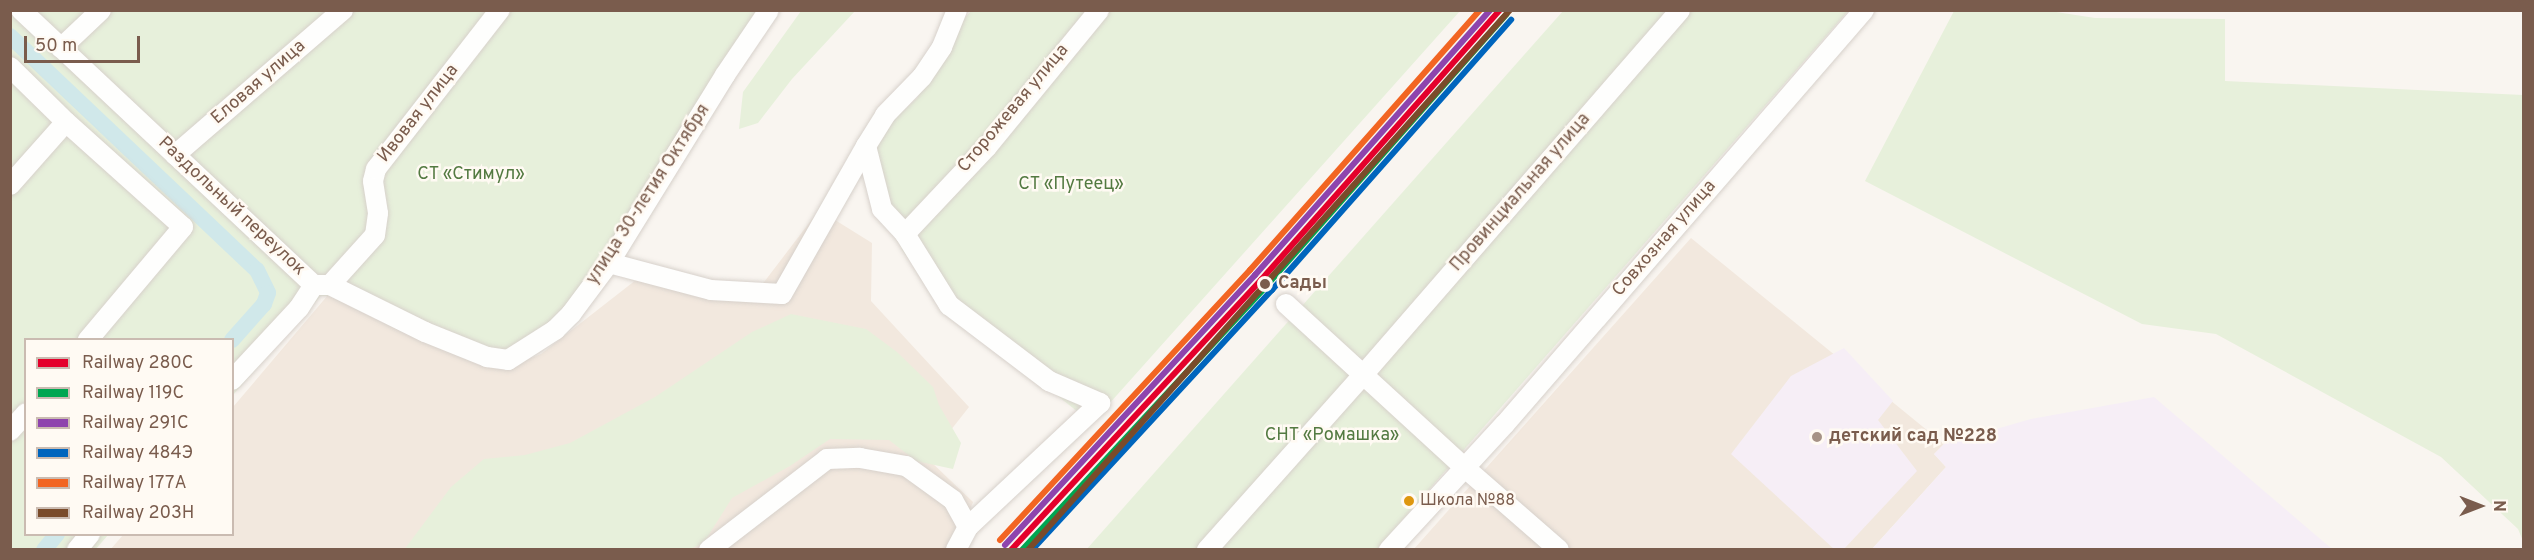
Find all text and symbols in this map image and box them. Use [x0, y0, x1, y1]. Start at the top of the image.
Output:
scale bar [27, 24, 142, 62]
text: 50 m [35, 35, 77, 58]
street label: Еловая улица [207, 36, 311, 130]
street label: Сторожевая улица [954, 40, 1074, 178]
street label: Ивовая улица [374, 61, 464, 167]
street label: улица 30-летия Октября [583, 101, 715, 289]
street label: Провинциальная улица [1446, 109, 1596, 277]
street label: Раздольный переулок [153, 133, 309, 281]
park label: СТ «Стимул» [417, 164, 525, 186]
park label: СТ «Путеец» [1018, 174, 1124, 196]
street label: Совхозная улица [1609, 176, 1721, 302]
place label: Сады [1278, 273, 1327, 295]
marker: Сады [1256, 275, 1274, 293]
legend [24, 338, 234, 536]
text: Railway 280С [82, 352, 193, 375]
text: Railway 119С [82, 382, 184, 405]
text: Railway 291С [82, 412, 189, 435]
park label: СНТ «Ромашка» [1264, 425, 1400, 447]
place label: детский сад №228 [1829, 426, 1997, 448]
marker: детский сад №228 [1810, 430, 1824, 444]
text: Railway 484Э [82, 442, 193, 465]
text: Railway 177А [82, 472, 187, 495]
north arrow [2450, 476, 2510, 536]
place label: Школа №88 [1420, 491, 1515, 511]
marker: Школа №88 [1403, 495, 1415, 507]
text: N [2488, 500, 2508, 512]
text: Railway 203Н [82, 502, 194, 525]

